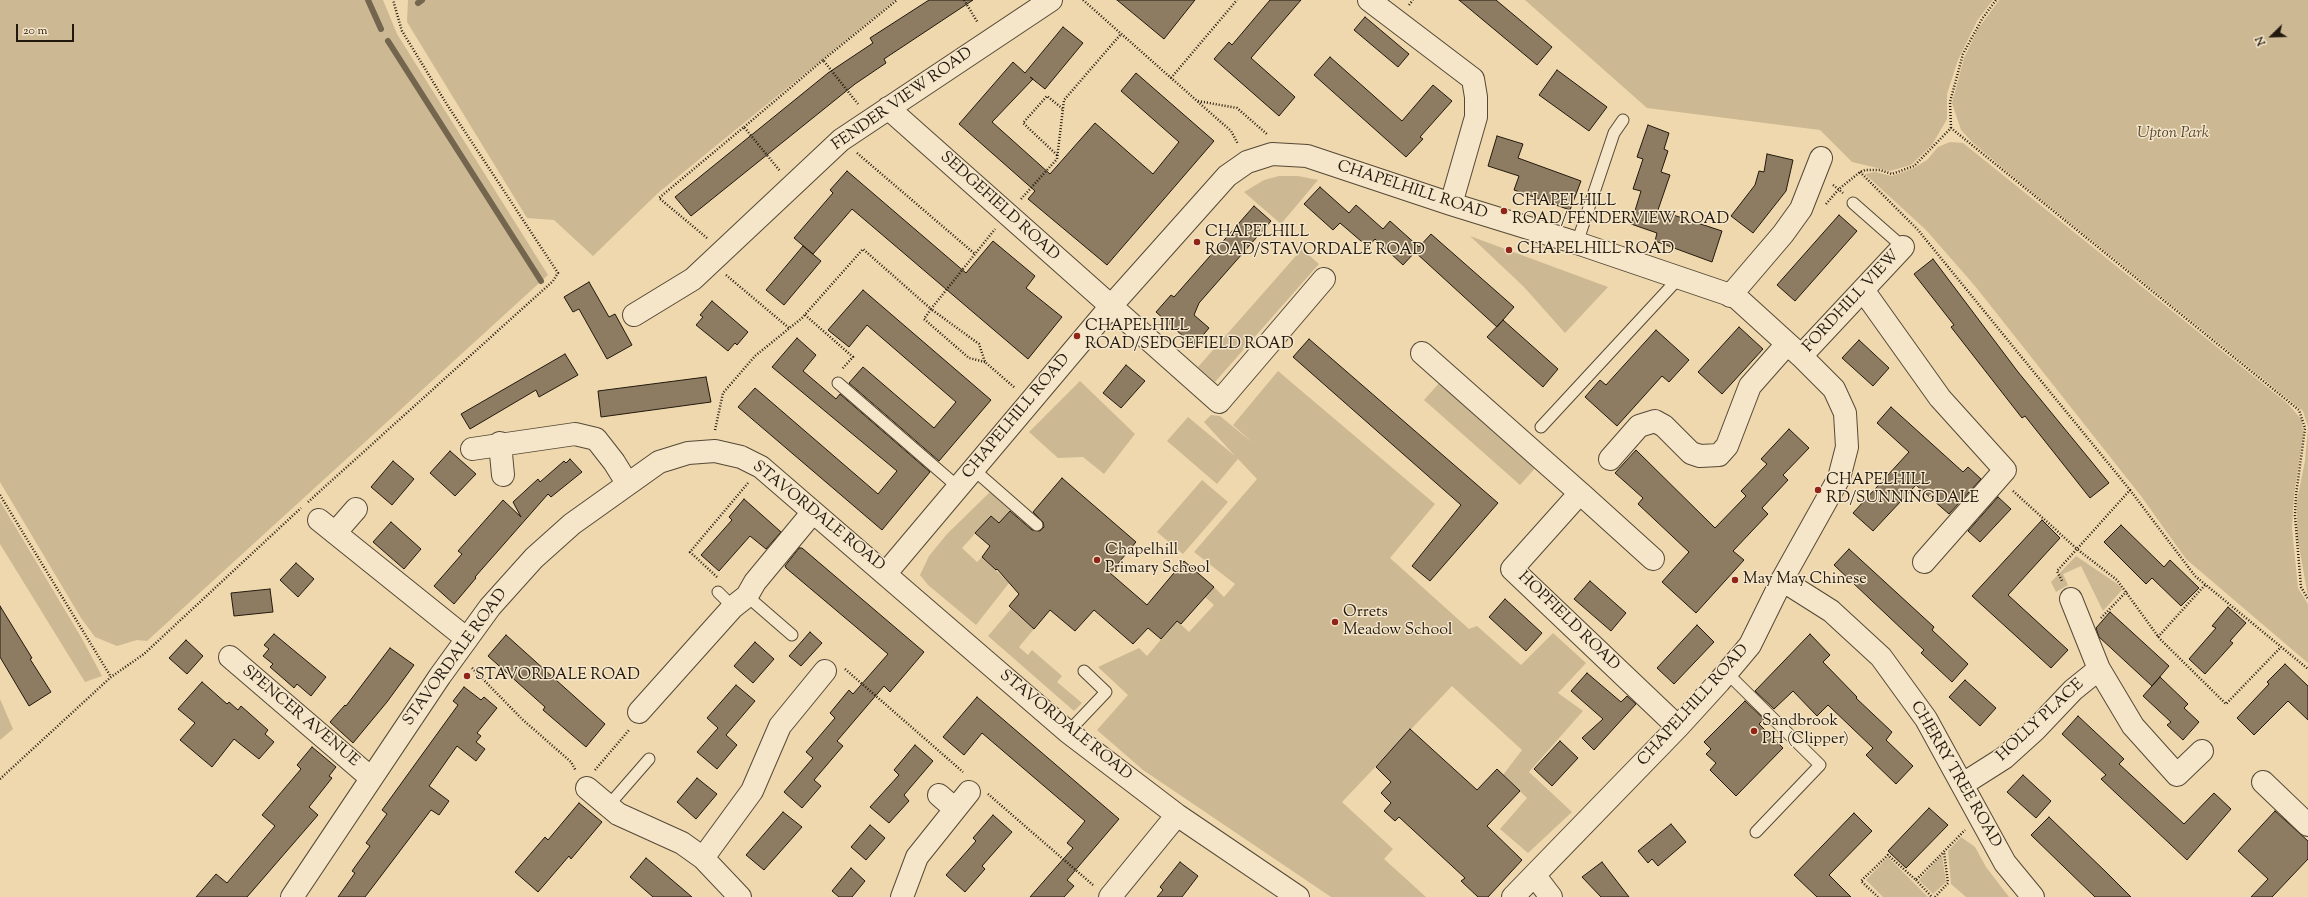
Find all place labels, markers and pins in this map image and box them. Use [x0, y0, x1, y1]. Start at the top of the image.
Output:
place label: CHAPELHILL ROAD/FENDERVIEW ROAD [1512, 192, 1729, 230]
marker: CHAPELHILL ROAD/FENDERVIEW ROAD [1499, 206, 1509, 216]
place label: CHAPELHILL ROAD/STAVORDALE ROAD [1205, 223, 1425, 261]
marker: CHAPELHILL ROAD/STAVORDALE ROAD [1192, 237, 1202, 247]
place label: CHAPELHILL ROAD [1517, 240, 1674, 260]
marker: CHAPELHILL ROAD [1504, 245, 1514, 255]
place label: CHAPELHILL ROAD/SEDGEFIELD ROAD [1085, 317, 1294, 355]
marker: CHAPELHILL ROAD/SEDGEFIELD ROAD [1072, 331, 1082, 341]
place label: CHAPELHILL RD/SUNNINGDALE [1826, 471, 1979, 509]
marker: CHAPELHILL RD/SUNNINGDALE [1813, 485, 1823, 495]
place label: Chapelhill Primary School [1105, 541, 1210, 579]
marker: Chapelhill Primary School [1092, 555, 1102, 565]
place label: May May Chinese [1743, 570, 1867, 590]
marker: May May Chinese [1730, 575, 1740, 585]
place label: Orrets Meadow School [1343, 603, 1452, 641]
marker: Orrets Meadow School [1330, 617, 1340, 627]
place label: STAVORDALE ROAD [475, 666, 640, 686]
marker: STAVORDALE ROAD [462, 671, 472, 681]
place label: Sandbrook PH (Clipper) [1762, 712, 1849, 750]
marker: Sandbrook PH (Clipper) [1749, 726, 1759, 736]

